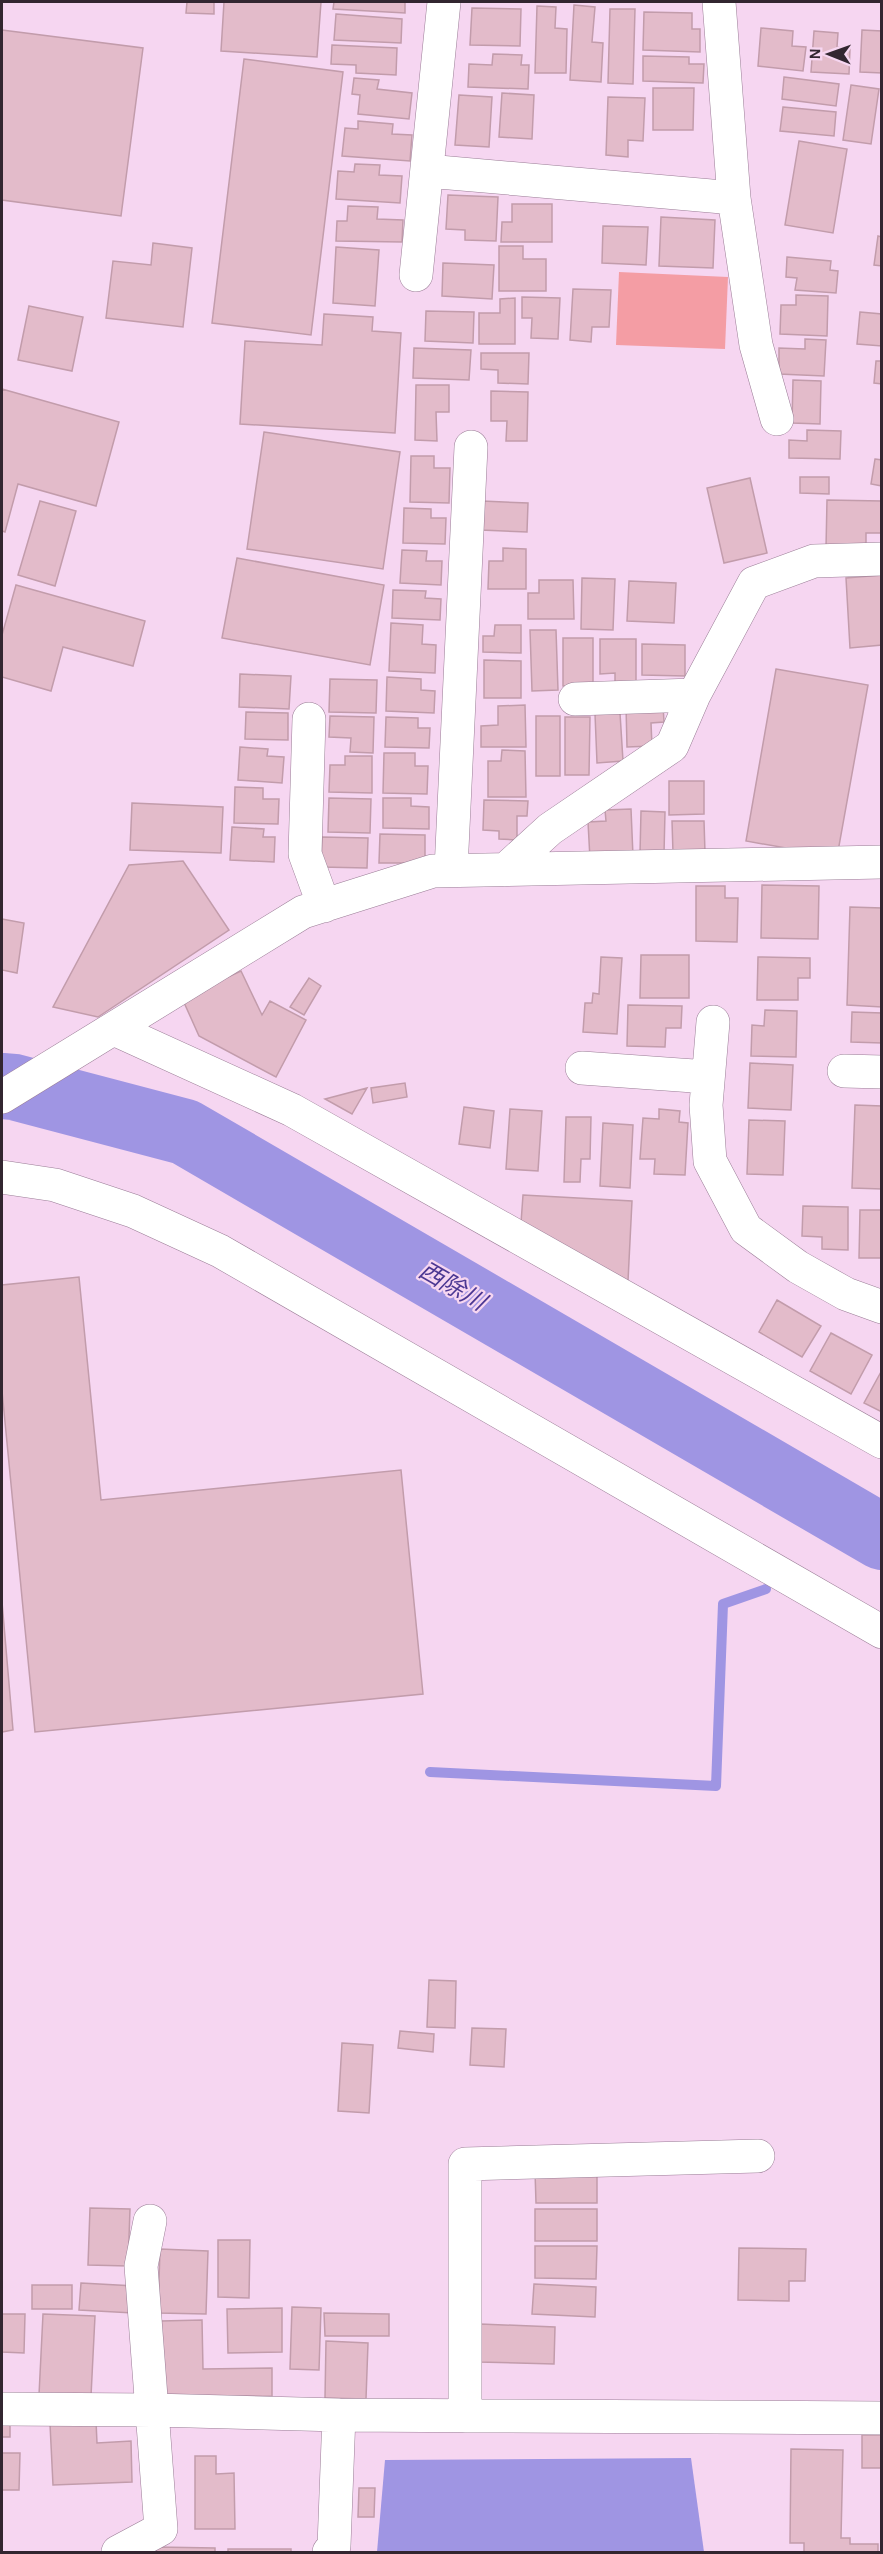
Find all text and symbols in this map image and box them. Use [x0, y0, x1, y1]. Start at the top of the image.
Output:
north arrow [799, 24, 859, 84]
text: N [807, 48, 823, 59]
water label: 西除川 [415, 1257, 493, 1317]

